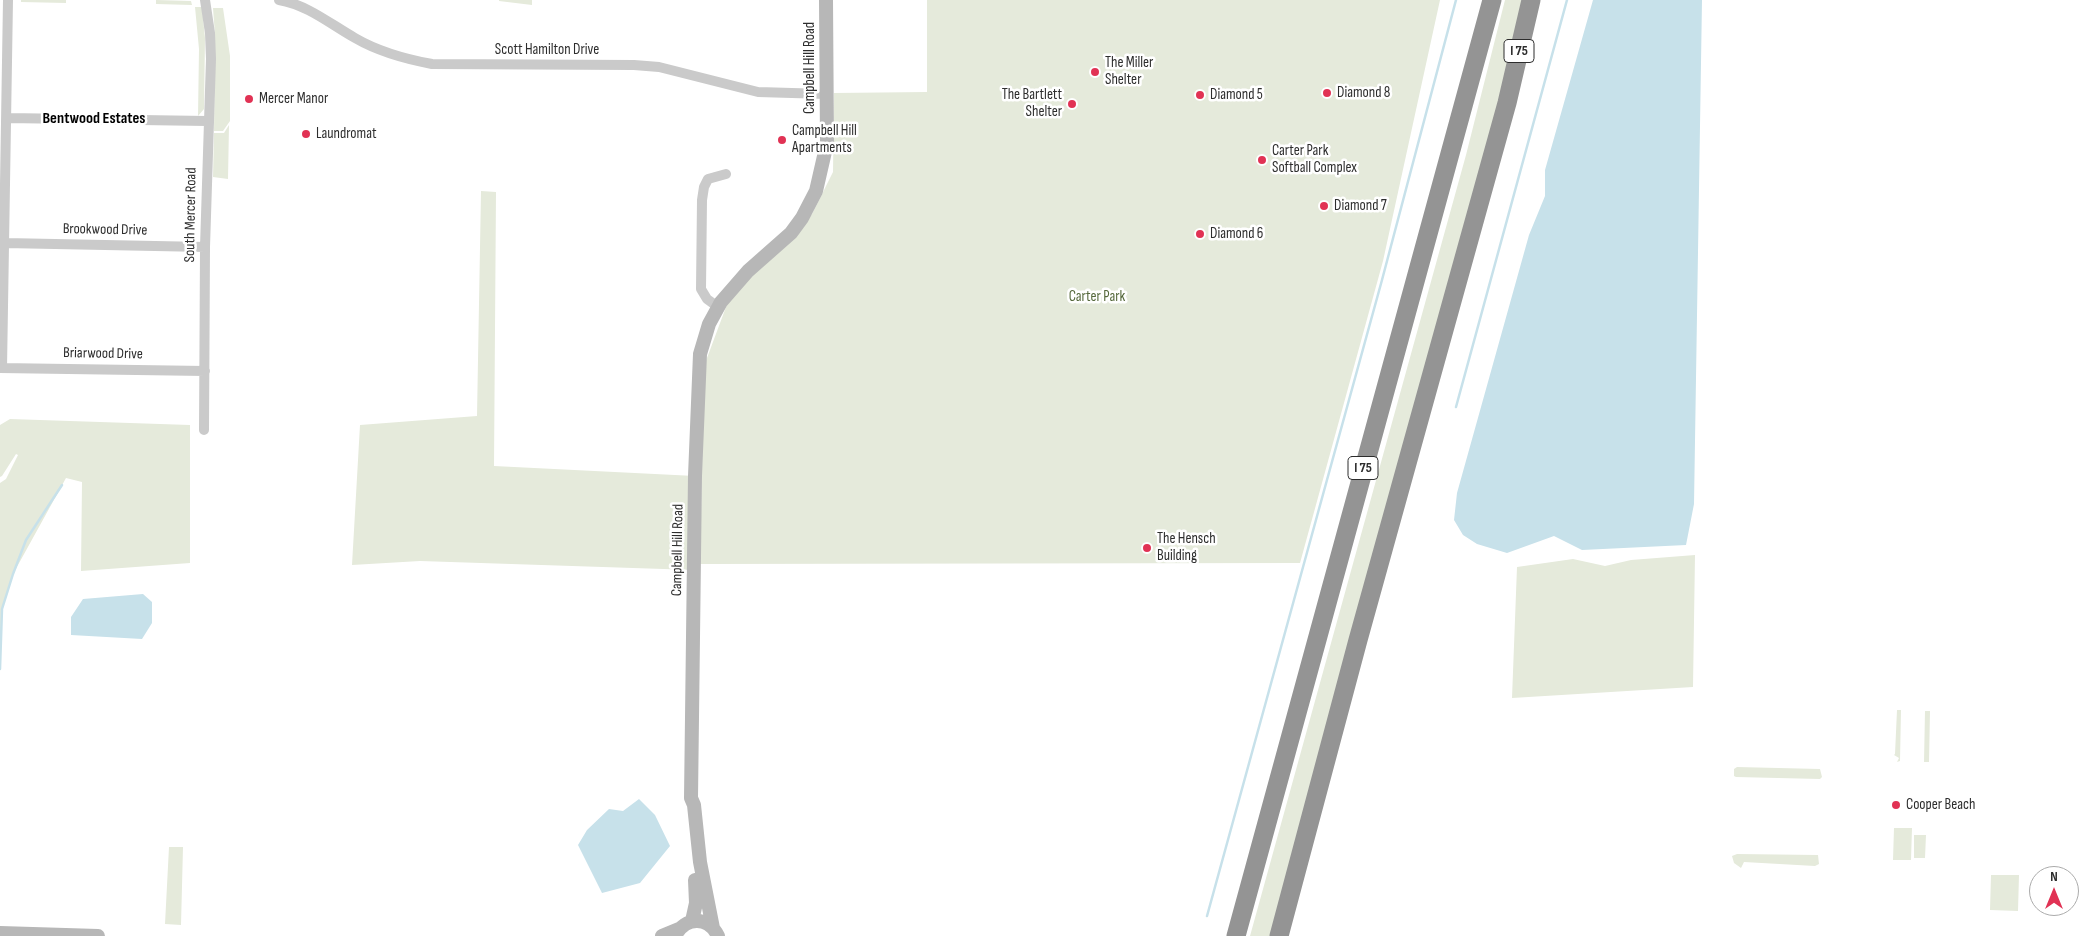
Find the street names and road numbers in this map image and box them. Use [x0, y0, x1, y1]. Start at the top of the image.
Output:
street label: Campbell Hill Road [801, 22, 819, 114]
road number: I 75 [1504, 40, 1534, 62]
street label: Scott Hamilton Drive [495, 41, 599, 59]
street label: South Mercer Road [181, 167, 201, 263]
street label: Brookwood Drive [63, 220, 147, 240]
street label: Briarwood Drive [63, 344, 143, 364]
road number: I 75 [1348, 456, 1378, 479]
street label: Campbell Hill Road [668, 504, 688, 596]

